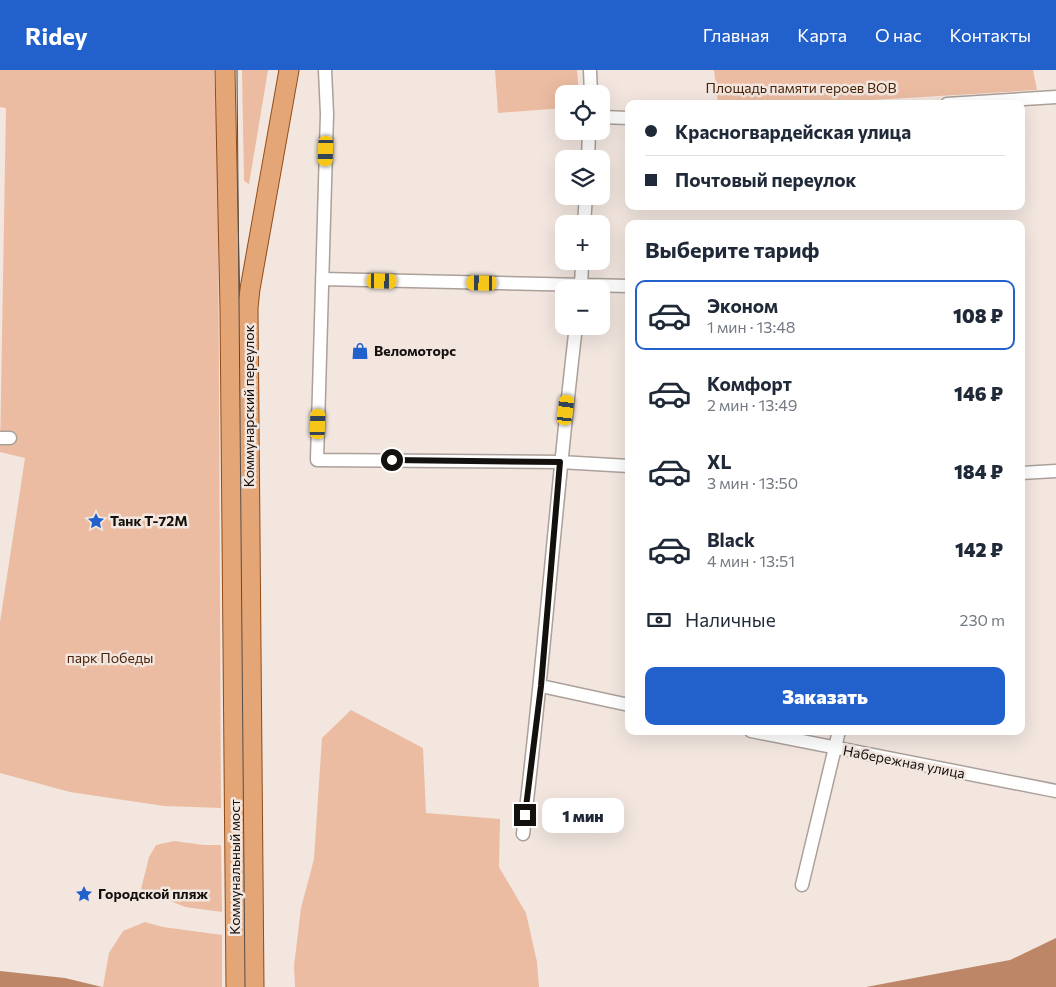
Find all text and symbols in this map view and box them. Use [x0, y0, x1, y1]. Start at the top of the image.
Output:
text: Ridey [25, 21, 88, 50]
text: Главная [703, 24, 769, 46]
text: Карта [797, 24, 847, 46]
text: О нас [875, 24, 922, 46]
text: Контакты [950, 24, 1031, 46]
park label: Площадь памяти героев ВОВ [706, 79, 896, 96]
map controls [555, 85, 610, 335]
button: locate [555, 85, 610, 140]
text: Красногвардейская улица [675, 120, 911, 143]
car [317, 136, 334, 166]
button: layers [555, 150, 610, 205]
text: Почтовый переулок [675, 168, 856, 191]
button: + [555, 215, 610, 270]
text: Выберите тариф [645, 236, 819, 263]
car [366, 273, 397, 289]
car [466, 275, 497, 291]
button: − [555, 280, 610, 335]
icon: car [647, 293, 692, 338]
text: Эконом [707, 294, 778, 317]
text: 108 ₽ [953, 304, 1003, 327]
text: 1 мин · 13:48 [707, 317, 796, 336]
street label: Коммунарский переулок [240, 324, 257, 487]
shop icon: Веломоторс [350, 341, 370, 361]
place label: Веломоторс [374, 342, 456, 359]
icon: car [647, 371, 692, 416]
text: Комфорт [707, 372, 792, 395]
text: 146 ₽ [954, 382, 1003, 405]
car [556, 394, 575, 426]
text: 2 мин · 13:49 [707, 395, 798, 414]
car [309, 409, 326, 439]
route start [381, 449, 403, 471]
icon: car [647, 449, 692, 494]
text: XL [707, 450, 732, 473]
text: 184 ₽ [954, 460, 1003, 483]
text: 3 мин · 13:50 [707, 473, 798, 492]
place icon: Танк Т-72М [86, 511, 106, 531]
place label: Танк Т-72М [110, 512, 188, 529]
icon: car [647, 527, 692, 572]
text: Black [707, 528, 755, 551]
text: 142 ₽ [955, 538, 1003, 561]
text: 4 мин · 13:51 [707, 551, 795, 570]
icon: cash [645, 606, 673, 634]
text: Наличные [685, 608, 776, 631]
text: 230 m [960, 610, 1005, 629]
park label: парк Победы [67, 649, 153, 666]
button: Заказать [645, 667, 1005, 725]
street label: Набережная улица [842, 741, 967, 782]
callout: 1 мин [542, 798, 625, 832]
street label: Коммунальный мост [226, 799, 243, 935]
route end [514, 804, 536, 826]
text: 1 мин [562, 806, 604, 825]
place icon: Городской пляж [74, 884, 94, 904]
place label: Городской пляж [98, 885, 208, 902]

